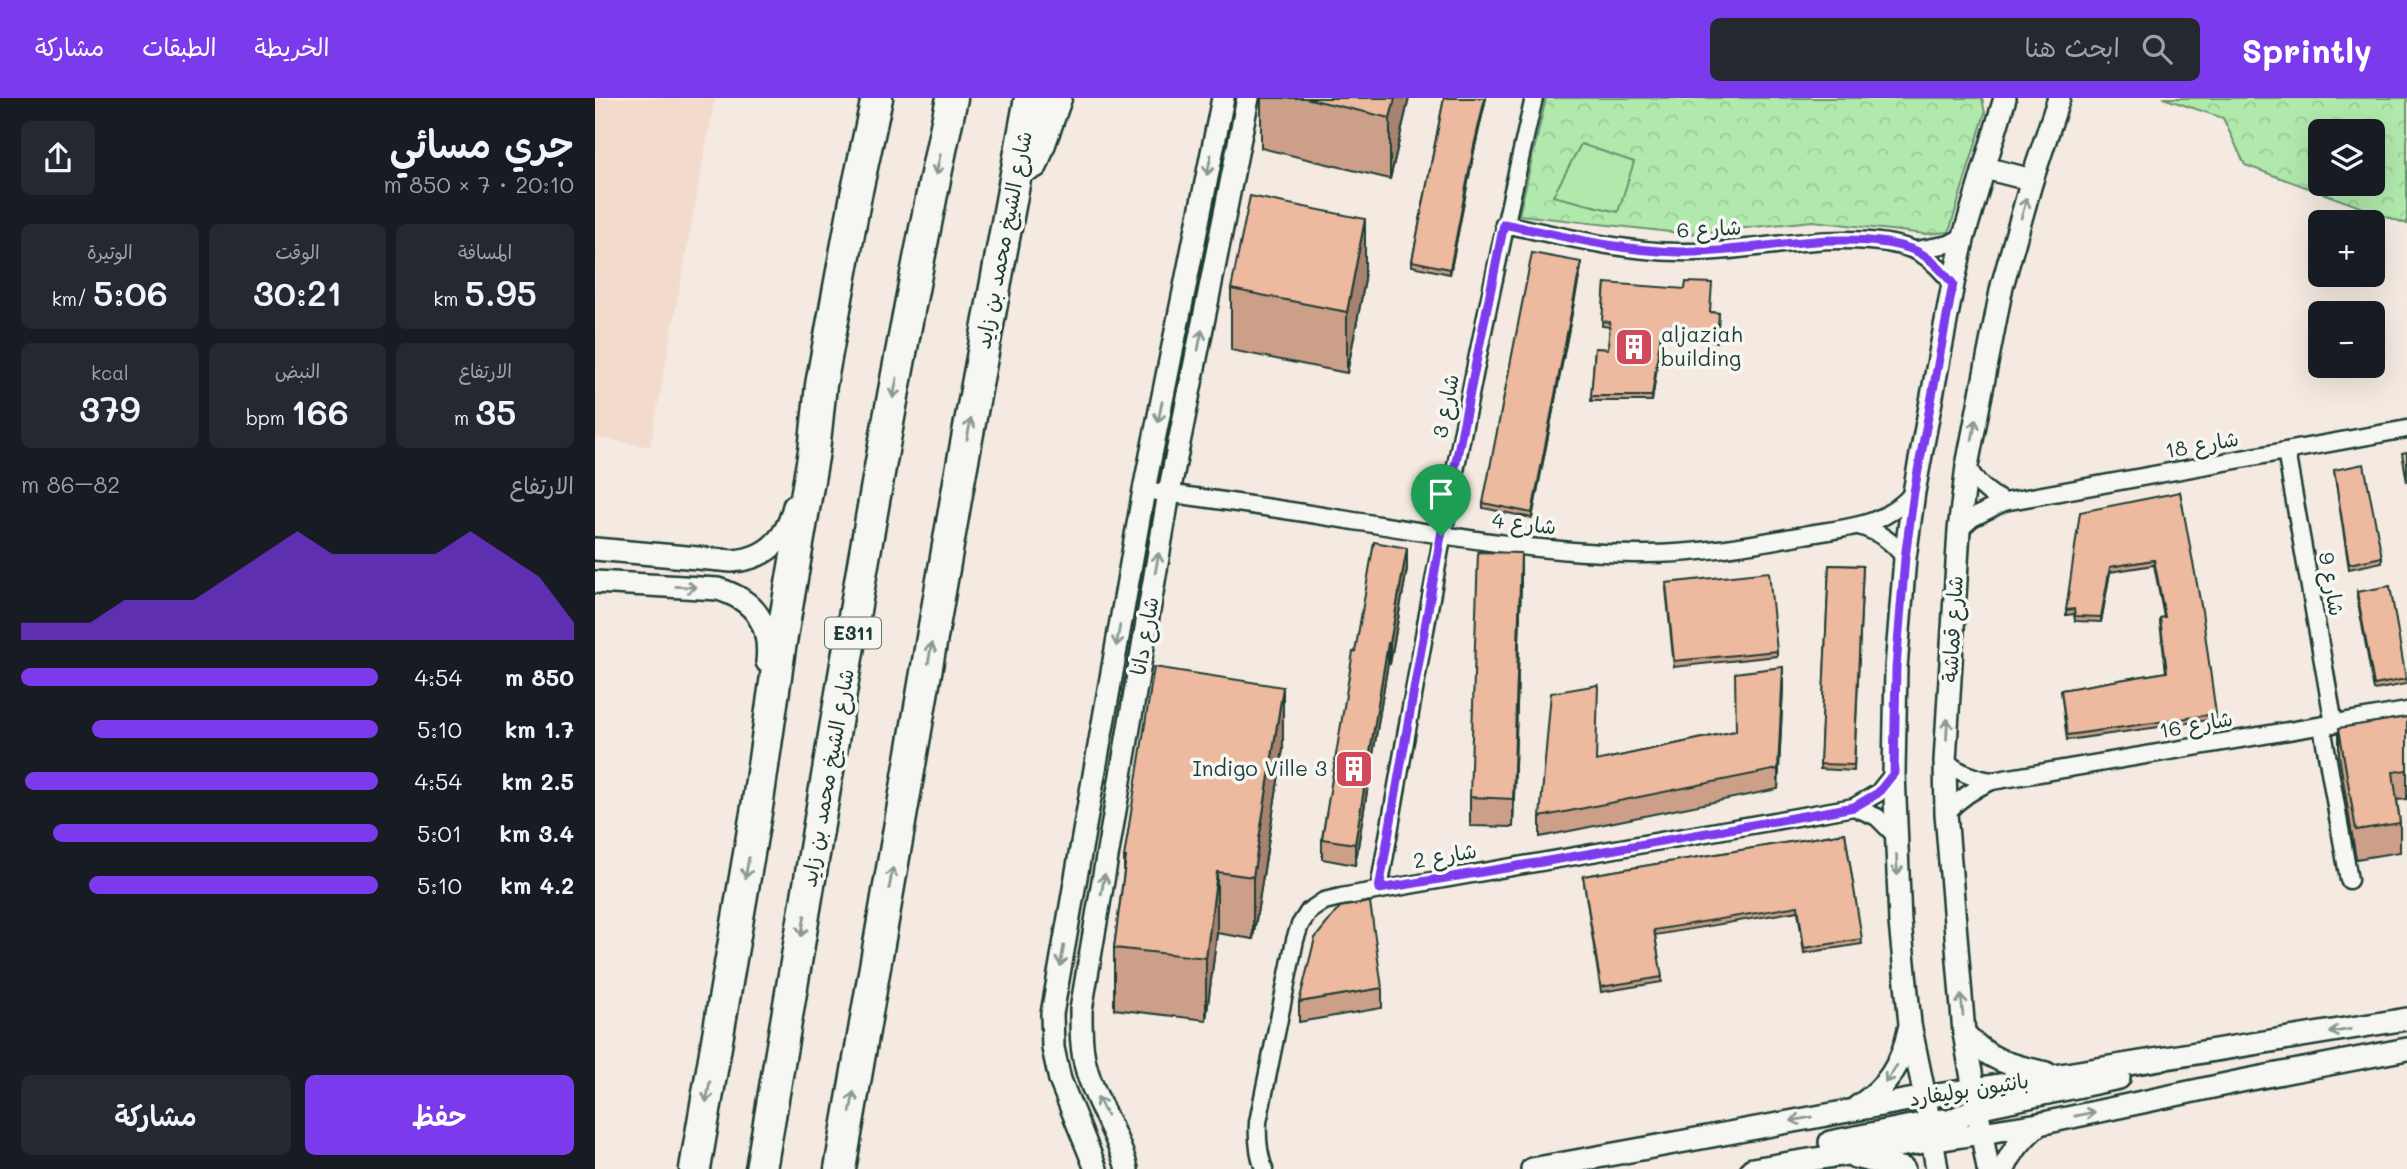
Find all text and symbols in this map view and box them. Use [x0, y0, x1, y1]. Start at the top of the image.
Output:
search box [1710, 18, 2200, 81]
text: Sprintly [2242, 28, 2372, 71]
text: ابحث هنا [2025, 30, 2120, 64]
icon: search [2138, 30, 2176, 68]
text: مشاركة [35, 31, 104, 62]
text: الطبقات [142, 31, 217, 62]
text: الخريطة [255, 31, 329, 62]
text: جري مسائي [390, 118, 574, 168]
map controls [2308, 119, 2385, 378]
button: layers [2308, 119, 2385, 196]
button: share [21, 121, 95, 195]
street label: شارع الشيخ محمد بن زايد [968, 128, 1040, 352]
one-way arrow [931, 153, 944, 176]
one-way arrow [1202, 153, 1216, 176]
text: 20:10 · 7 × 850 m [383, 169, 574, 199]
one-way arrow [2018, 197, 2031, 220]
button: + [2308, 210, 2385, 287]
street label: شارع 6 [1676, 212, 1742, 246]
text: الوتيرة [87, 239, 133, 264]
text: الوقت [275, 239, 320, 264]
text: المسافة [458, 239, 512, 264]
text: 5:06 [93, 269, 168, 315]
text: 30:21 [253, 269, 342, 315]
text: 5.95 [465, 269, 537, 315]
text: /km [52, 286, 93, 311]
text: km [433, 286, 465, 311]
button: − [2308, 301, 2385, 378]
place label: aljaziah building [1661, 320, 1743, 371]
building icon: aljaziah building [1613, 326, 1655, 368]
one-way arrow [1194, 329, 1207, 352]
text: النبض [275, 358, 320, 383]
text: الارتفاع [459, 358, 512, 383]
text: kcal [91, 360, 129, 385]
street label: شارع 3 [1425, 371, 1467, 441]
one-way arrow [888, 376, 901, 399]
text: 379 [79, 385, 140, 431]
text: 166 [291, 388, 349, 434]
text: 35 [475, 388, 516, 434]
one-way arrow [1152, 400, 1166, 423]
text: bpm [246, 405, 291, 430]
text: m [454, 405, 475, 430]
one-way arrow [962, 418, 976, 441]
one-way arrow [1967, 419, 1981, 442]
street label: شارع 18 [2163, 424, 2241, 466]
pin [1411, 464, 1471, 536]
text: 82–86 m [21, 469, 120, 499]
text: الارتفاع [510, 470, 574, 500]
icon: arrive [1422, 475, 1460, 513]
street label: شارع 4 [1490, 506, 1558, 542]
street label: شارع 9 [2311, 550, 2351, 618]
one-way arrow [1151, 552, 1165, 575]
street label: شارع قماشة [1935, 575, 1971, 683]
one-way arrow [674, 581, 696, 594]
street label: شارع دانا [1123, 594, 1167, 678]
road number: E311 [825, 618, 881, 648]
one-way arrow [1111, 624, 1124, 647]
one-way arrow [924, 643, 937, 665]
text: 4:54 [414, 662, 462, 692]
text: 850 m [505, 662, 574, 692]
street label: شارع الشيخ محمد بن زايد [794, 666, 862, 890]
street label: شارع 16 [2157, 704, 2235, 746]
text: 5:10 [417, 714, 462, 744]
text: 1.7 km [505, 714, 574, 744]
one-way arrow [1941, 718, 1954, 741]
building icon: Indigo Ville 3 [1333, 748, 1375, 790]
place label: Indigo Ville 3 [1193, 754, 1327, 781]
text: 4:54 [414, 766, 462, 796]
text: 2.5 km [502, 766, 574, 796]
text: 5:01 [417, 818, 462, 848]
text: 3.4 km [500, 818, 574, 848]
street label: شارع 2 [1411, 836, 1479, 876]
one-way arrow [1891, 853, 1904, 876]
one-way arrow [740, 856, 753, 879]
one-way arrow [885, 867, 899, 890]
text: 5:10 [417, 870, 462, 900]
text: 4.2 km [501, 870, 574, 900]
one-way arrow [1097, 873, 1110, 896]
one-way arrow [796, 914, 809, 937]
one-way arrow [1055, 944, 1068, 967]
one-way arrow [1955, 994, 1968, 1017]
one-way arrow [2329, 1025, 2352, 1038]
one-way arrow [1884, 1064, 1899, 1083]
street label: بانثيون بوليفارد [1907, 1066, 2031, 1112]
button: مشاركة [21, 1075, 291, 1155]
button: حفظ [305, 1075, 574, 1155]
one-way arrow [701, 1080, 714, 1103]
one-way arrow [846, 1091, 859, 1114]
one-way arrow [1094, 1096, 1108, 1117]
one-way arrow [2073, 1106, 2096, 1120]
one-way arrow [1790, 1113, 1813, 1127]

